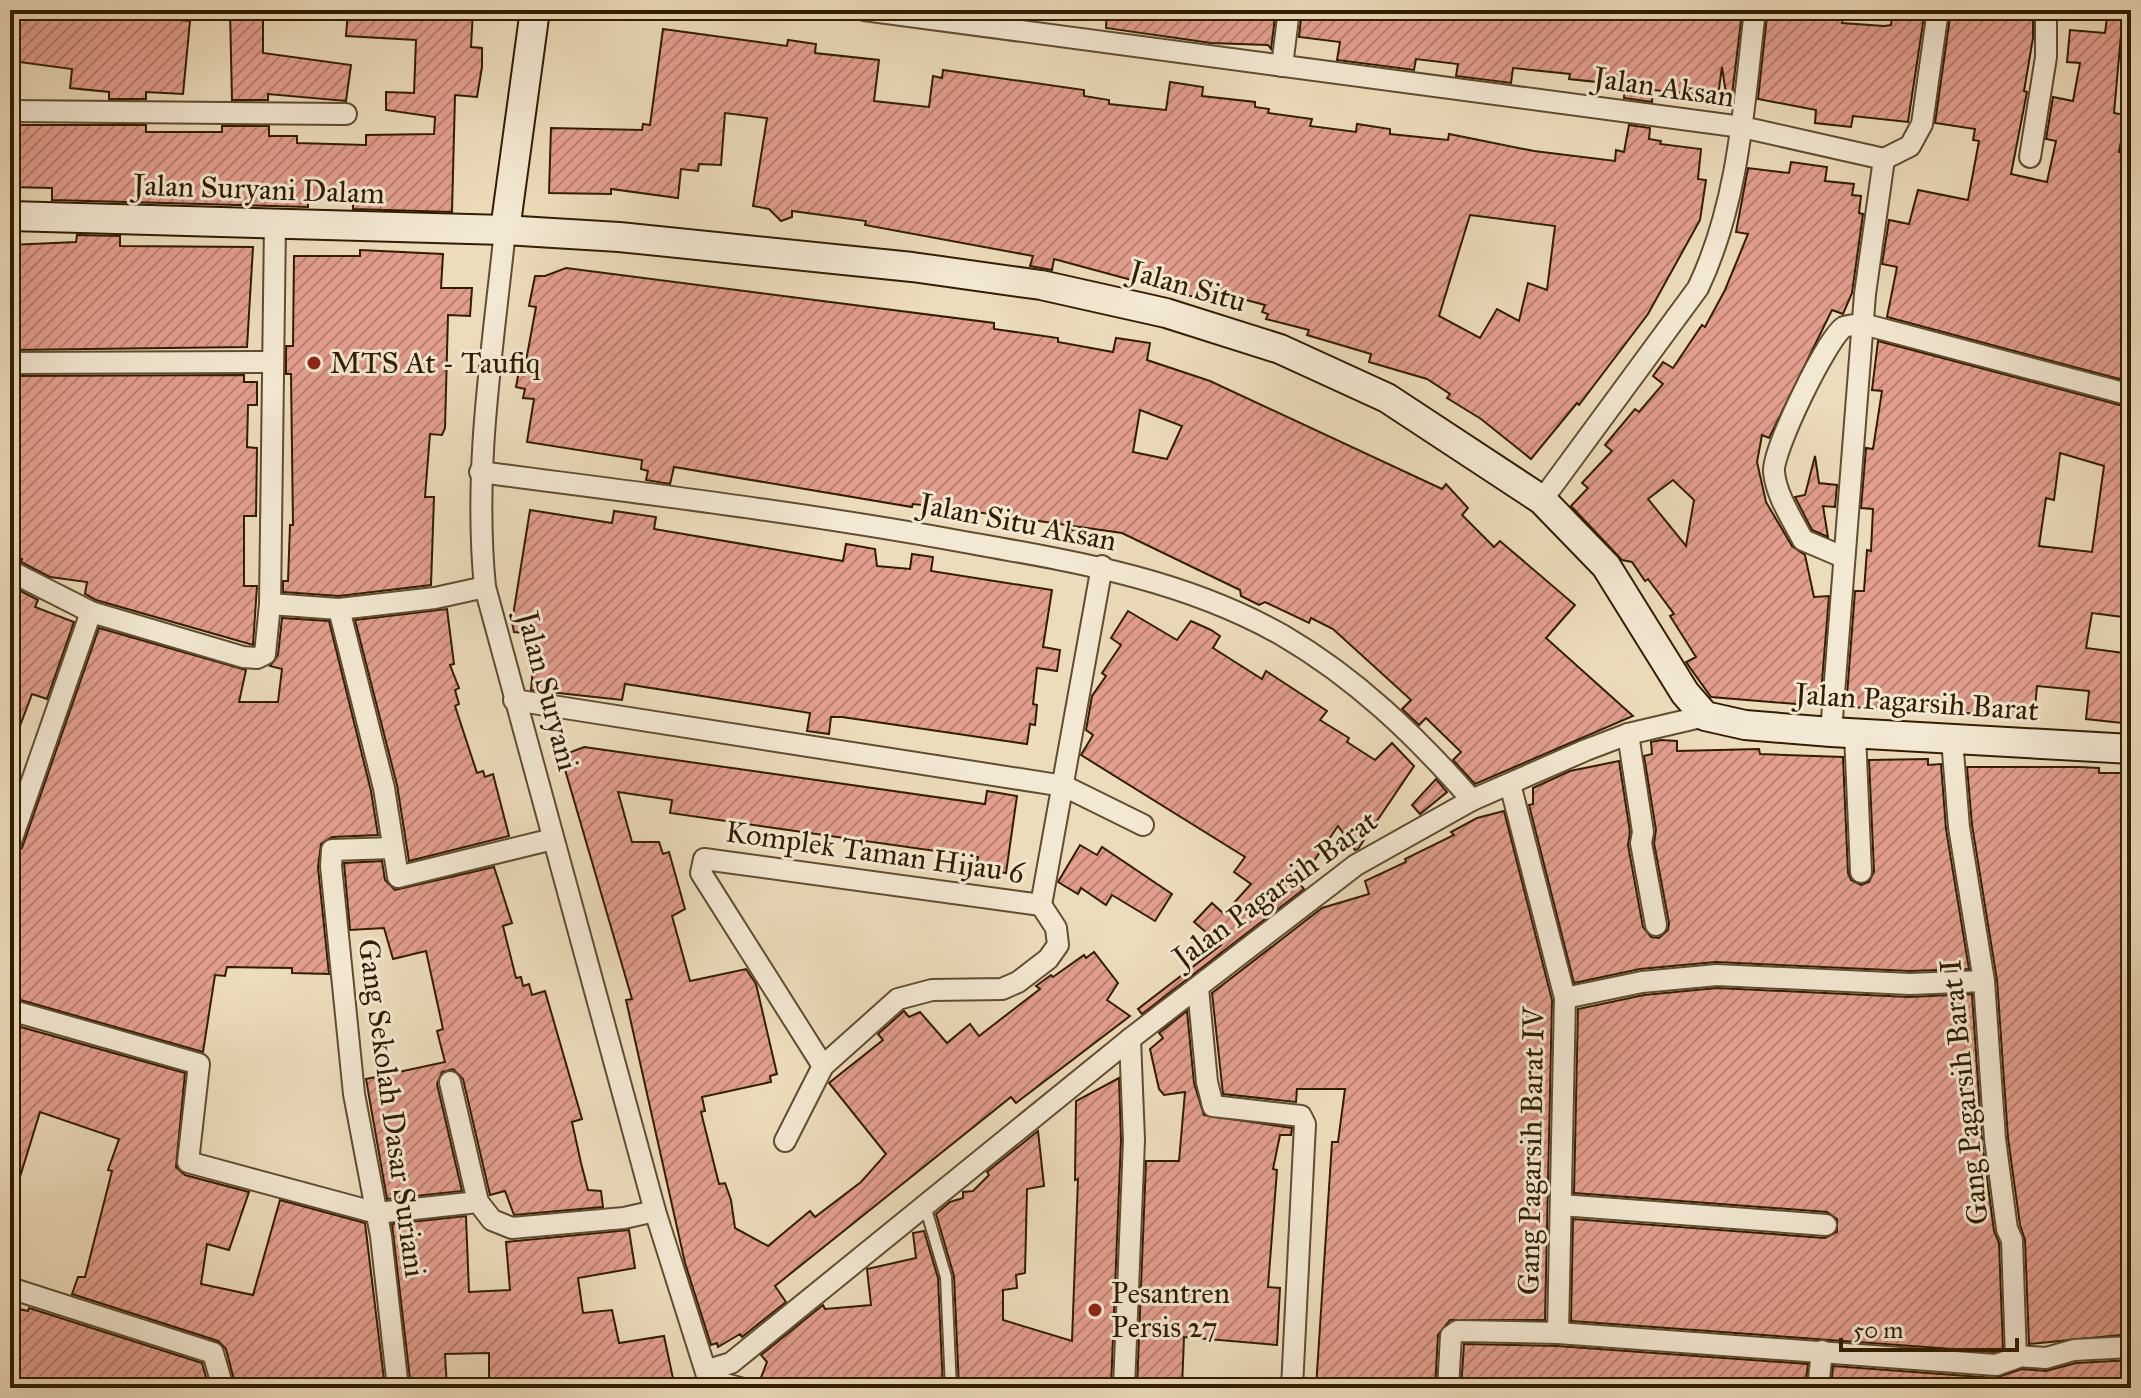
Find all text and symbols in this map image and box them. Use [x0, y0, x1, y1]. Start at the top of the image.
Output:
street label: Jalan Aksan [1588, 59, 1737, 115]
street label: Jalan Suryani Dalam [129, 167, 386, 211]
street label: Jalan Situ [1123, 251, 1250, 320]
place label: MTS At - Taufiq [330, 345, 541, 381]
marker: MTS At - Taufiq [305, 354, 323, 372]
street label: Jalan Situ Aksan [913, 485, 1120, 559]
street label: Jalan Suryani [509, 605, 586, 774]
street label: Jalan Pagarsih Barat [1791, 675, 2040, 728]
street label: Jalan Pagarsih Barat [1163, 802, 1385, 977]
street label: Komplek Taman Hijau 6 [723, 813, 1028, 891]
street label: Gang Sekolah Dasar Suriani [350, 937, 434, 1279]
street label: Gang Pagarsih Barat I [1932, 957, 1996, 1227]
street label: Gang Pagarsih Barat IV [1510, 1006, 1552, 1295]
place label: Pesantren Persis 27 [1111, 1275, 1230, 1345]
marker: Pesantren Persis 27 [1086, 1301, 1104, 1319]
scale bar [1841, 1302, 2017, 1352]
text: 50 m [1853, 1315, 1903, 1345]

